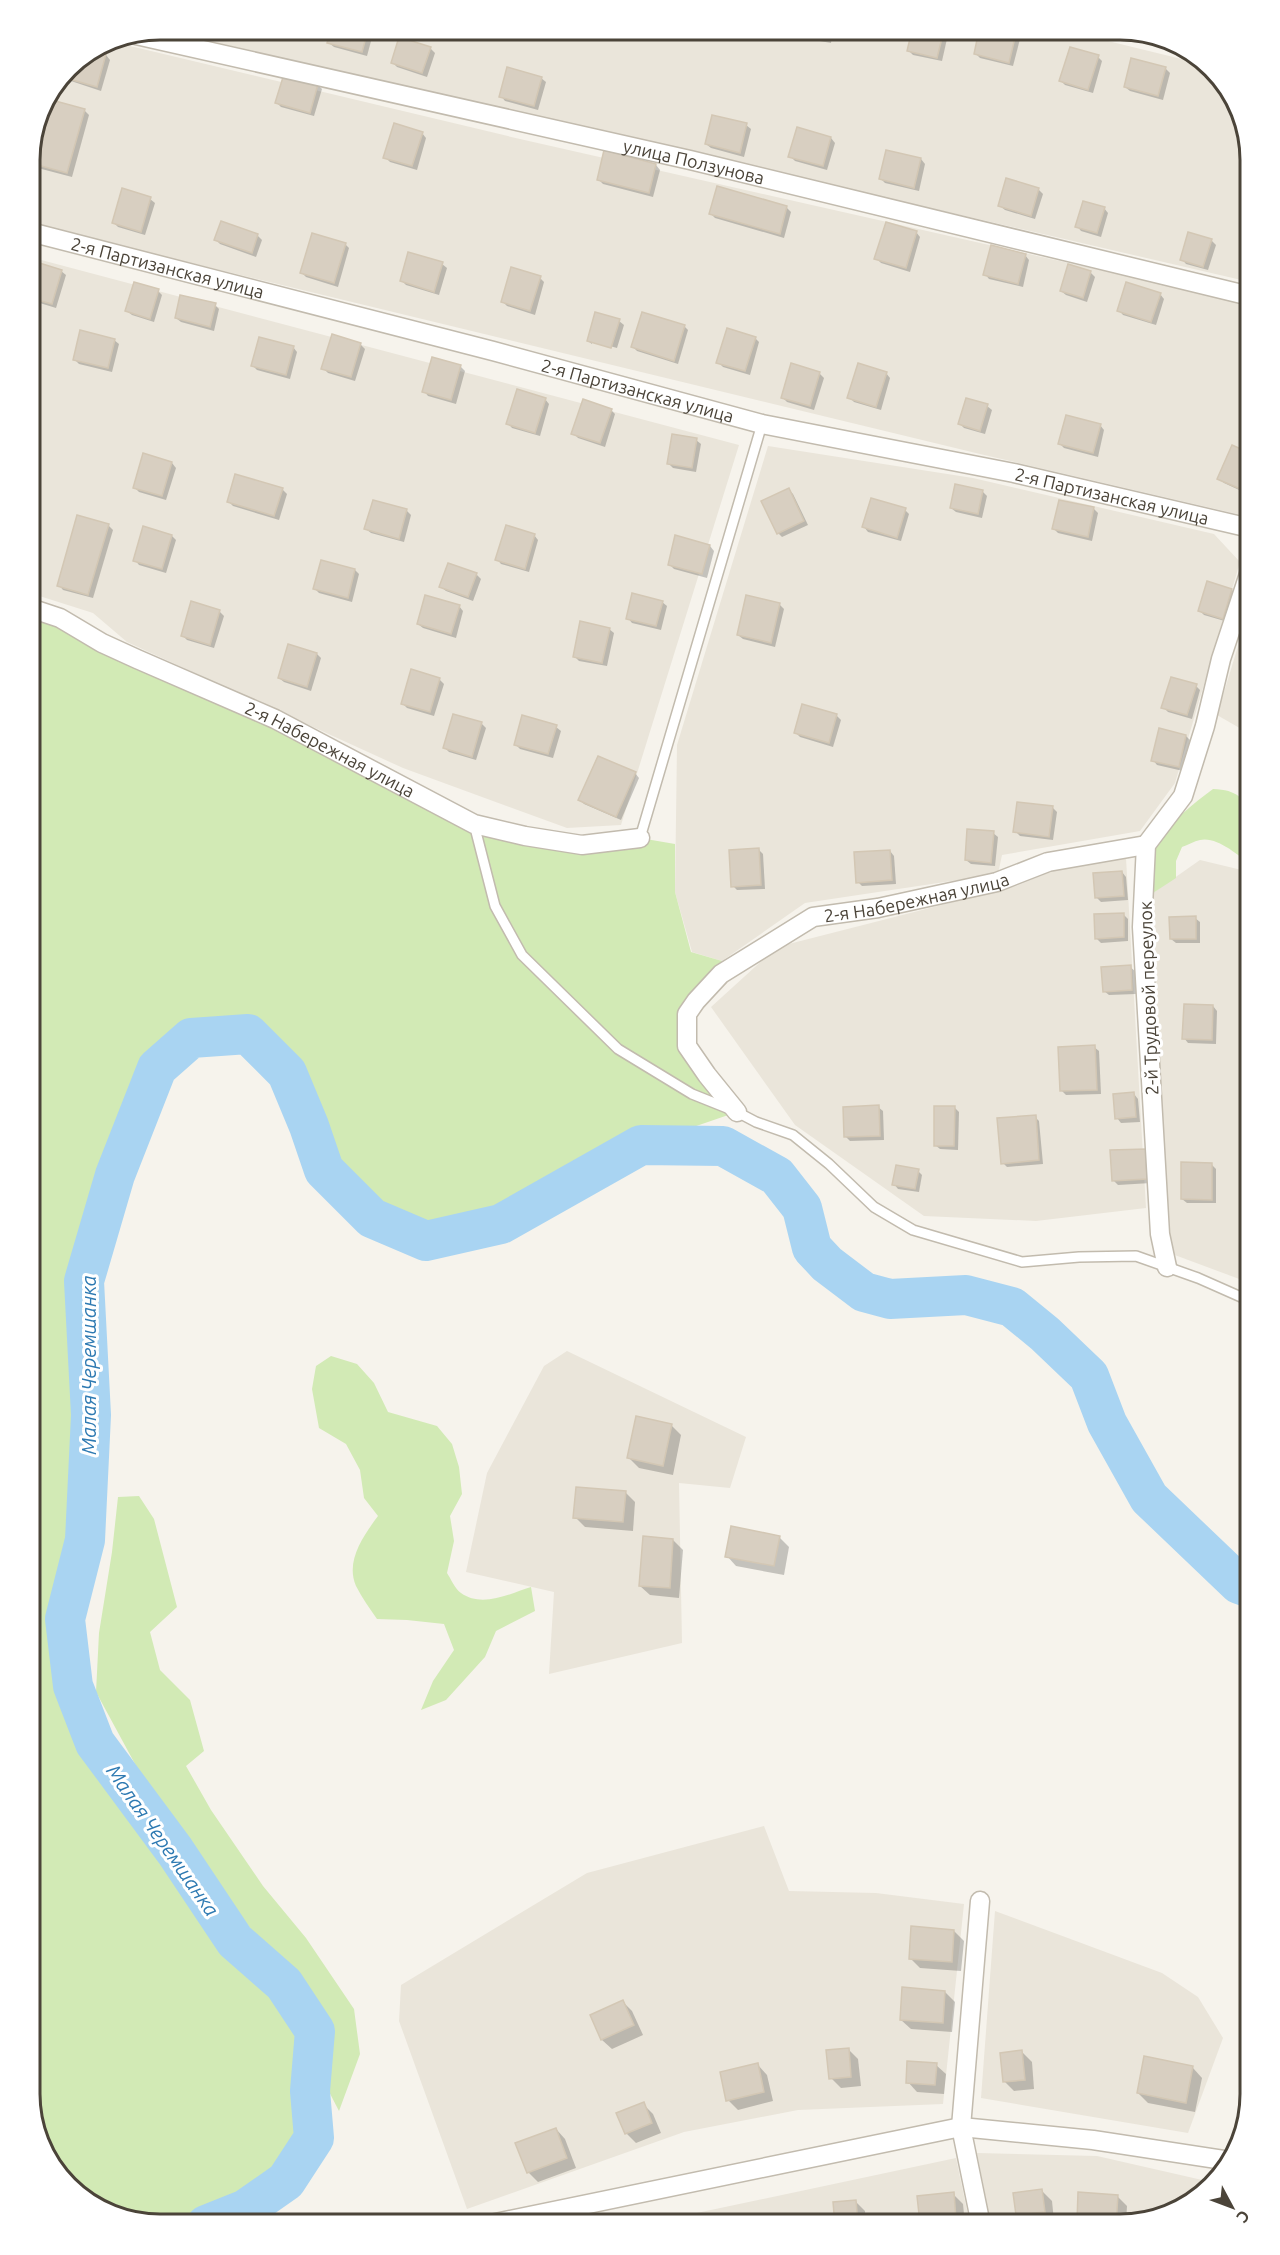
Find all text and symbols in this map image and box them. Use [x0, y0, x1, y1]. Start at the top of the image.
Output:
street label: улица Ползунова [621, 135, 767, 188]
street label: 2-я Партизанская улица [69, 233, 266, 302]
street label: 2-я Партизанская улица [539, 355, 736, 426]
street label: 2-я Партизанская улица [1013, 464, 1211, 528]
street label: 2-я Набережная улица [242, 697, 418, 801]
street label: 2-я Набережная улица [823, 868, 1012, 925]
street label: 2-й Трудовой переулок [1135, 901, 1161, 1095]
water label: Малая Черемшанка [77, 1275, 100, 1455]
water label: Малая Черемшанка [102, 1760, 224, 1920]
north arrow [1202, 2177, 1262, 2237]
text: С [1233, 2207, 1253, 2227]

